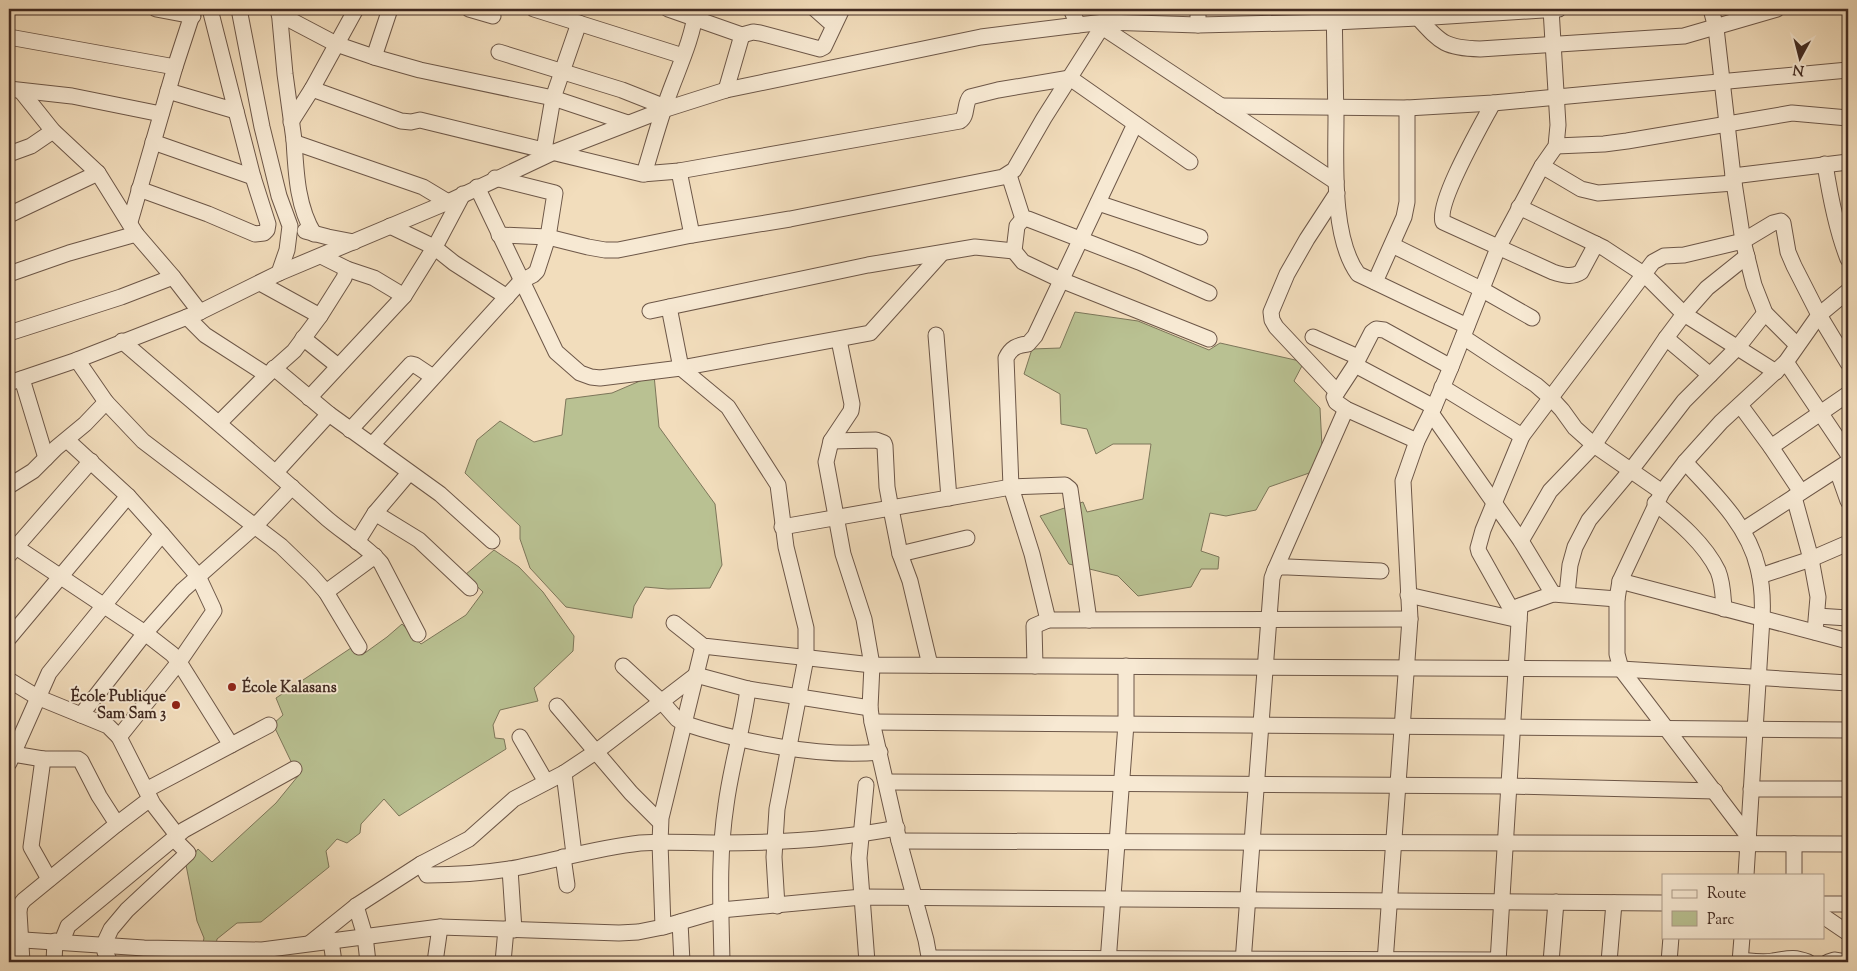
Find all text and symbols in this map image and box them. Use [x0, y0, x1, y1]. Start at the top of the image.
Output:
north arrow [1774, 32, 1824, 82]
text: N [1792, 58, 1805, 80]
place label: École Kalasans [242, 676, 337, 699]
marker: École Kalasans [226, 681, 238, 693]
place label: École Publique Sam Sam 3 [71, 685, 166, 725]
marker: École Publique Sam Sam 3 [170, 699, 182, 711]
legend [1662, 874, 1824, 938]
text: Route [1707, 884, 1746, 905]
text: Parc [1707, 910, 1735, 931]

